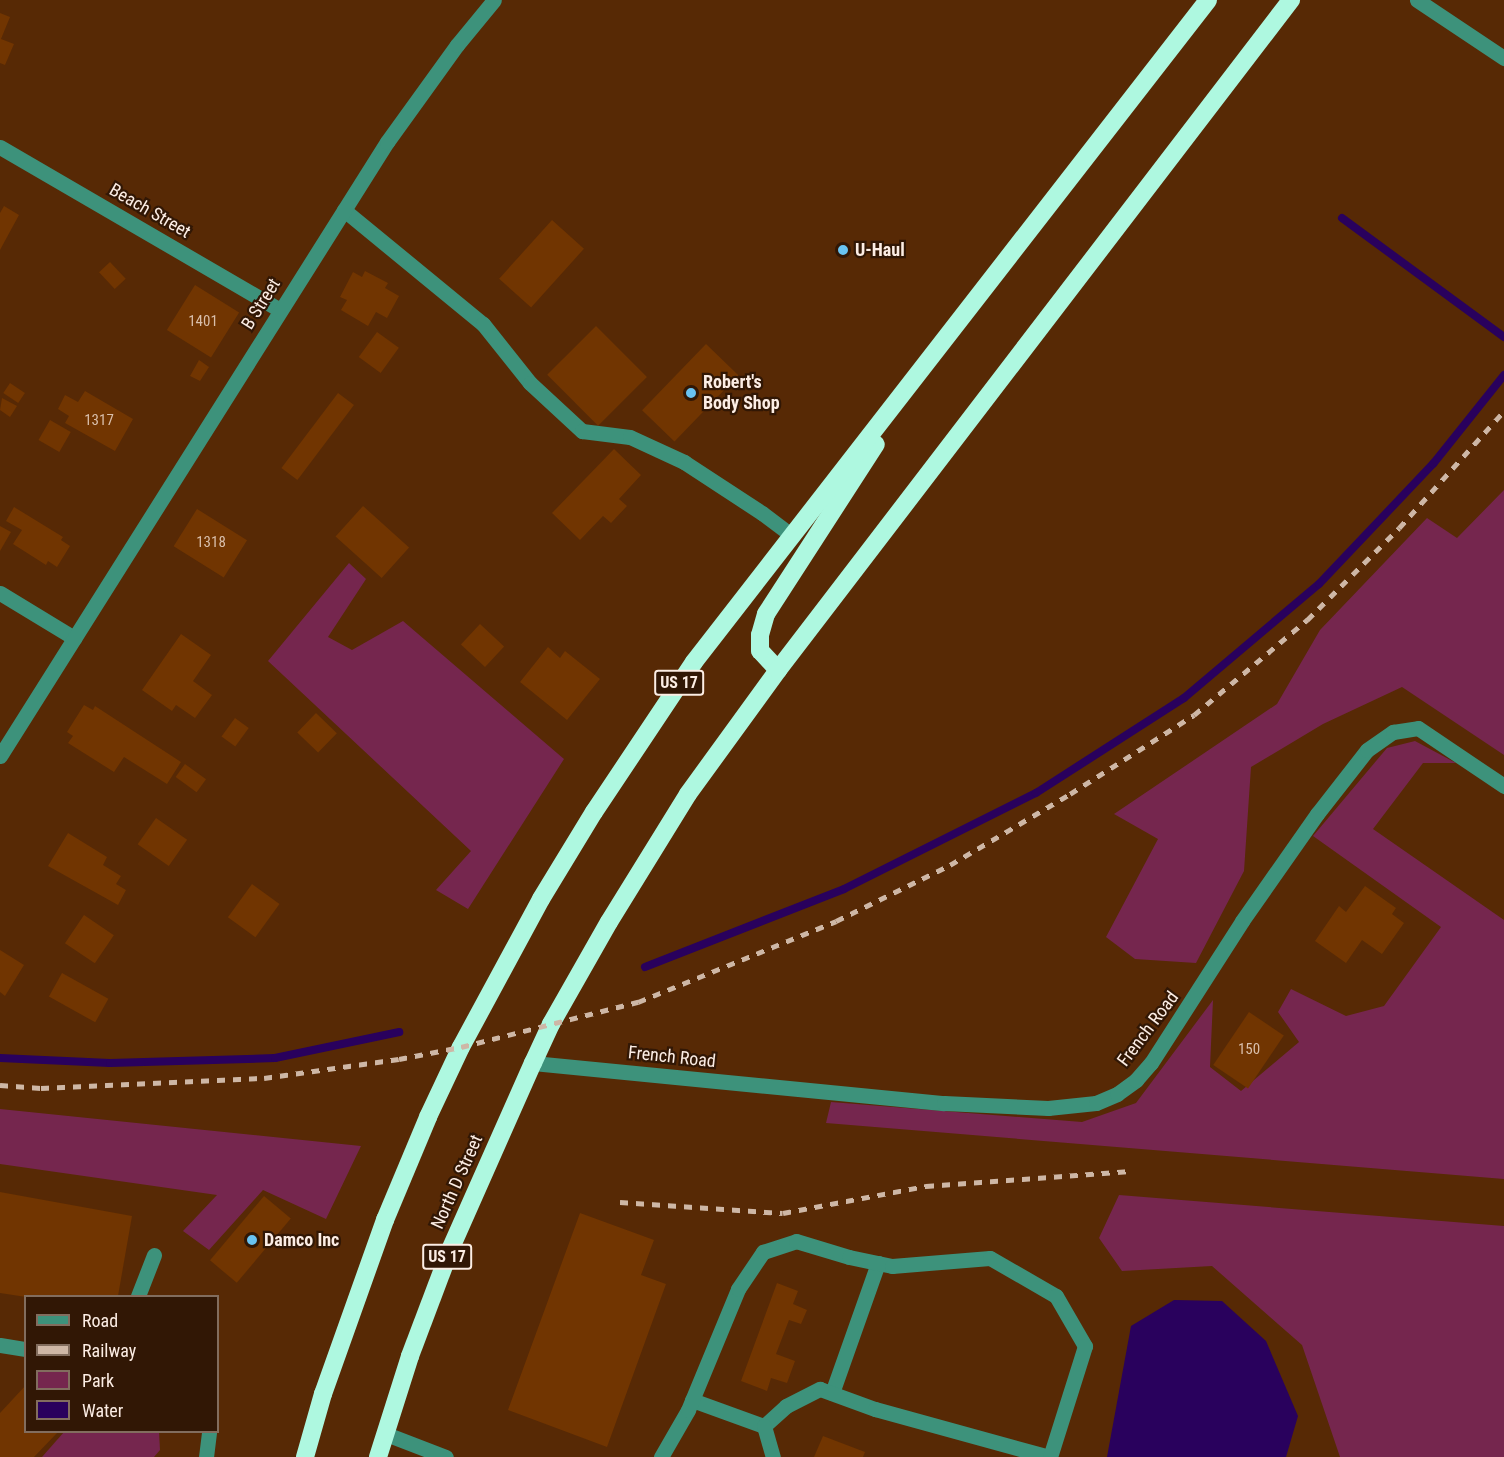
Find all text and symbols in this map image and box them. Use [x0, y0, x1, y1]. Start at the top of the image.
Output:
street label: Beach Street [106, 179, 194, 243]
place label: U-Haul [855, 239, 905, 261]
marker: U-Haul [836, 243, 850, 257]
street label: B Street [237, 274, 285, 334]
house number: 1401 [188, 313, 218, 331]
place label: Robert's Body Shop [703, 372, 780, 415]
marker: Robert's Body Shop [684, 386, 698, 400]
house number: 1317 [84, 412, 114, 430]
house number: 1318 [196, 534, 226, 552]
road number: US 17 [654, 670, 704, 696]
street label: French Road [1113, 987, 1183, 1071]
house number: 150 [1238, 1041, 1260, 1059]
street label: French Road [627, 1042, 717, 1072]
street label: North D Street [427, 1132, 487, 1232]
place label: Damco Inc [264, 1229, 339, 1251]
marker: Damco Inc [245, 1233, 259, 1247]
road number: US 17 [422, 1244, 472, 1270]
legend [24, 1295, 219, 1433]
text: Road [82, 1310, 118, 1331]
text: Railway [82, 1340, 136, 1361]
text: Park [82, 1370, 114, 1391]
text: Water [82, 1400, 123, 1421]

